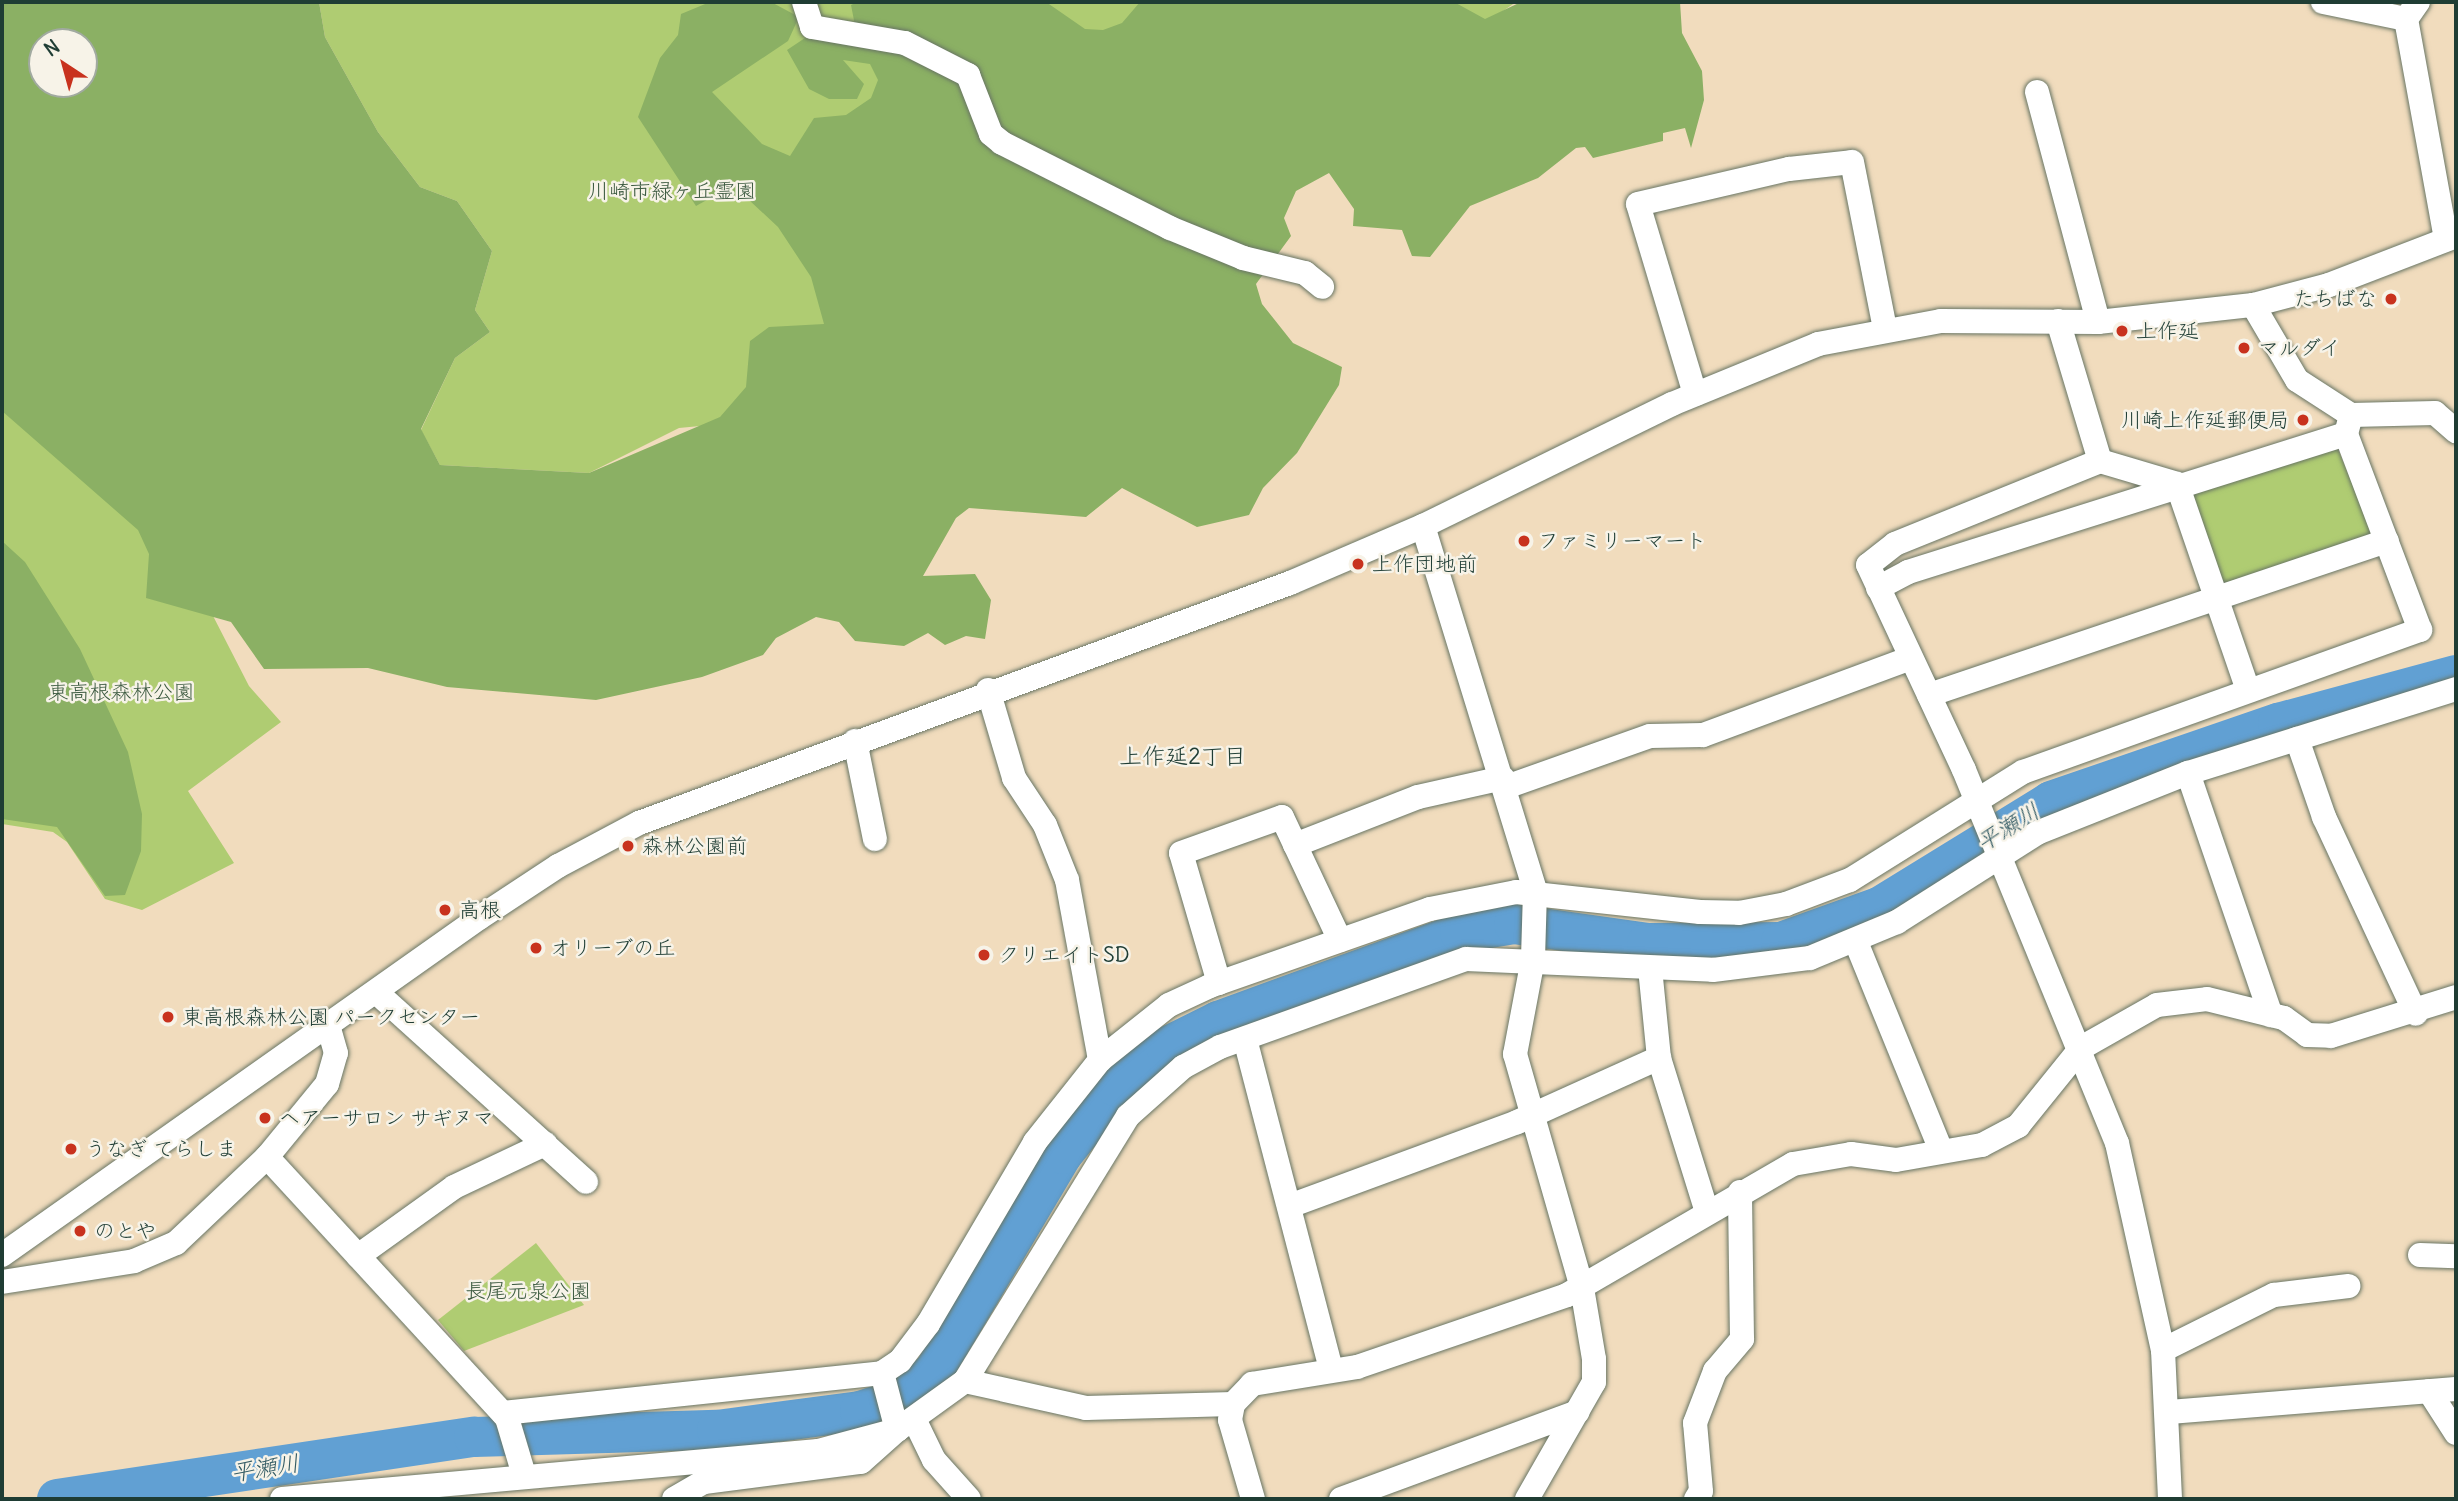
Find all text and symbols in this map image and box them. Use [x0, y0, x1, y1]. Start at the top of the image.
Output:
north arrow [28, 28, 98, 98]
text: N [39, 34, 64, 61]
park label: 川崎市緑ヶ丘霊園 [588, 178, 756, 204]
place label: たちばな [2293, 286, 2377, 312]
marker: たちばな [2383, 291, 2399, 307]
place label: 上作延 [2136, 318, 2199, 344]
marker: 上作延 [2114, 323, 2130, 339]
place label: マルダイ [2258, 335, 2342, 361]
marker: マルダイ [2236, 340, 2252, 356]
place label: 川崎上作延郵便局 [2121, 407, 2289, 433]
marker: 川崎上作延郵便局 [2295, 412, 2311, 428]
place label: ファミリーマート [1538, 528, 1706, 554]
marker: ファミリーマート [1516, 533, 1532, 549]
place label: 上作団地前 [1372, 551, 1477, 577]
marker: 上作団地前 [1350, 556, 1366, 572]
park label: 東高根森林公園 [48, 679, 194, 705]
district label: 上作延2丁目 [1119, 742, 1247, 770]
water label: 平瀬川 [1971, 797, 2045, 857]
place label: 森林公園前 [642, 833, 747, 859]
marker: 森林公園前 [620, 838, 636, 854]
place label: 高根 [459, 897, 501, 923]
marker: 高根 [437, 902, 453, 918]
place label: オリーブの丘 [550, 935, 676, 961]
marker: オリーブの丘 [528, 940, 544, 956]
place label: クリエイトSD [998, 942, 1130, 968]
marker: クリエイトSD [976, 947, 992, 963]
place label: 東高根森林公園 パークセンター [182, 1004, 481, 1030]
marker: 東高根森林公園 パークセンター [160, 1009, 176, 1025]
place label: ヘアーサロン サギヌマ [279, 1105, 493, 1131]
marker: ヘアーサロン サギヌマ [257, 1110, 273, 1126]
place label: うなぎ てらしま [85, 1136, 237, 1162]
marker: うなぎ てらしま [63, 1141, 79, 1157]
place label: のとや [94, 1218, 157, 1244]
marker: のとや [72, 1223, 88, 1239]
park label: 長尾元泉公園 [465, 1278, 591, 1304]
water label: 平瀬川 [229, 1449, 301, 1487]

